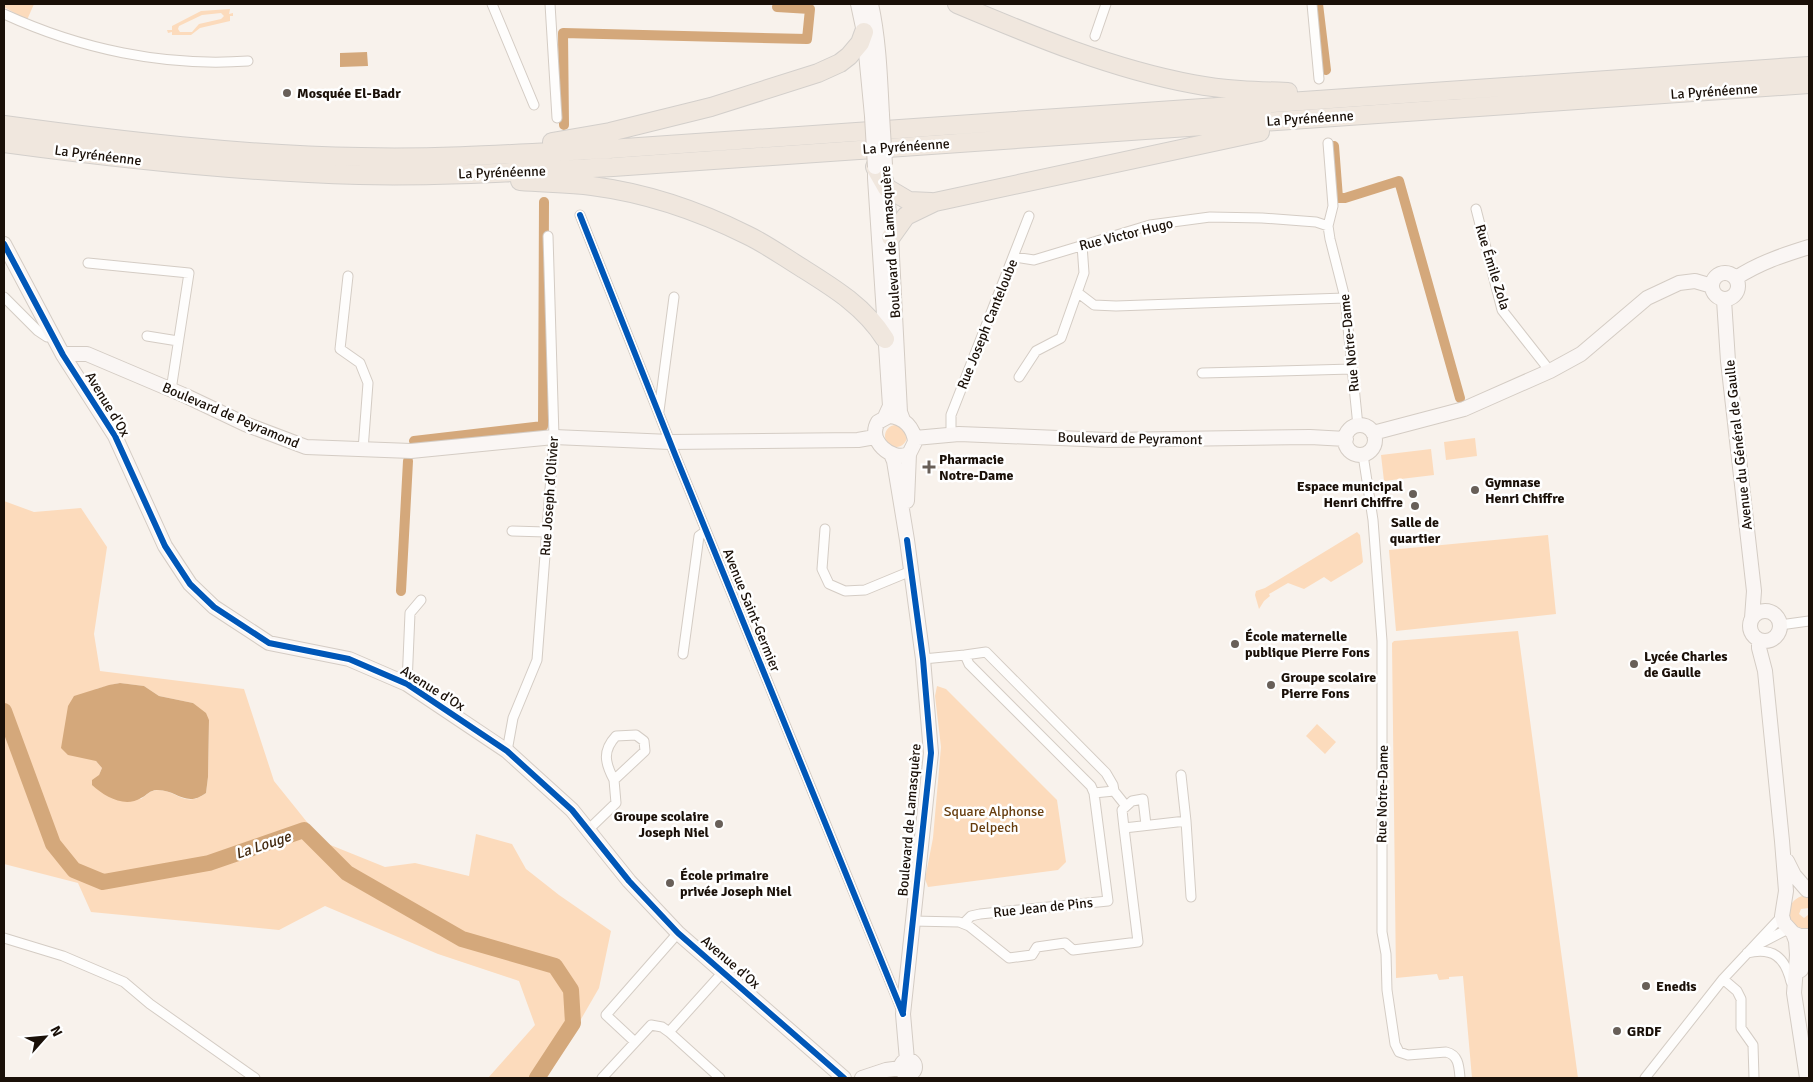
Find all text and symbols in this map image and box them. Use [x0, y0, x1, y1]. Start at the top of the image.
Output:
street label: La Pyrénéenne [1670, 80, 1758, 103]
place label: Mosquée El-Badr [297, 85, 401, 102]
marker: Mosquée El-Badr [281, 87, 293, 99]
street label: La Pyrénéenne [1266, 107, 1354, 130]
street label: La Pyrénéenne [862, 135, 950, 158]
street label: La Pyrénéenne [53, 142, 142, 169]
street label: La Pyrénéenne [458, 162, 546, 183]
street label: Boulevard de Lamasquère [877, 165, 904, 319]
street label: Rue Victor Hugo [1077, 215, 1175, 254]
street label: Rue Émile Zola [1471, 222, 1514, 312]
street label: Rue Joseph Canteloube [954, 257, 1021, 392]
street label: Rue Notre-Dame [1336, 293, 1363, 393]
street label: Avenue du Général de Gaulle [1721, 359, 1756, 531]
street label: Avenue d'Ox [82, 369, 134, 440]
street label: Boulevard de Peyramond [160, 379, 302, 452]
street label: Boulevard de Peyramont [1057, 429, 1203, 448]
street label: Rue Joseph d'Olivier [537, 435, 562, 556]
place label: Pharmacie Notre-Dame [939, 451, 1014, 484]
marker: Pharmacie Notre-Dame [923, 461, 935, 473]
place label: Gymnase Henri Chiffre [1485, 474, 1565, 507]
place label: Espace municipal Henri Chiffre [1297, 478, 1404, 511]
marker: Gymnase Henri Chiffre [1469, 484, 1481, 496]
marker: Espace municipal Henri Chiffre [1407, 488, 1419, 500]
marker: Salle de quartier [1409, 500, 1421, 512]
place label: Salle de quartier [1390, 514, 1441, 547]
street label: Avenue Saint-Germier [719, 546, 784, 675]
place label: École maternelle publique Pierre Fons [1245, 628, 1370, 661]
marker: École maternelle publique Pierre Fons [1229, 638, 1241, 650]
place label: Lycée Charles de Gaulle [1644, 648, 1728, 681]
marker: Lycée Charles de Gaulle [1628, 658, 1640, 670]
street label: Avenue d'Ox [397, 662, 469, 715]
place label: Groupe scolaire Pierre Fons [1281, 669, 1376, 702]
marker: Groupe scolaire Pierre Fons [1265, 679, 1277, 691]
street label: Boulevard de Lamasquère [894, 743, 925, 897]
street label: Rue Notre-Dame [1373, 745, 1392, 843]
park label: Square Alphonse Delpech [944, 803, 1044, 836]
place label: Groupe scolaire Joseph Niel [614, 808, 710, 841]
marker: Groupe scolaire Joseph Niel [713, 818, 725, 830]
water label: La Louge [233, 827, 295, 863]
place label: École primaire privée Joseph Niel [680, 867, 792, 900]
marker: École primaire privée Joseph Niel [664, 877, 676, 889]
street label: Rue Jean de Pins [992, 894, 1094, 921]
street label: Avenue d'Ox [698, 932, 764, 993]
place label: Enedis [1656, 978, 1697, 995]
marker: Enedis [1640, 980, 1652, 992]
north arrow [20, 1012, 70, 1062]
text: N [46, 1023, 66, 1040]
place label: GRDF [1627, 1023, 1662, 1040]
marker: GRDF [1611, 1025, 1623, 1037]

